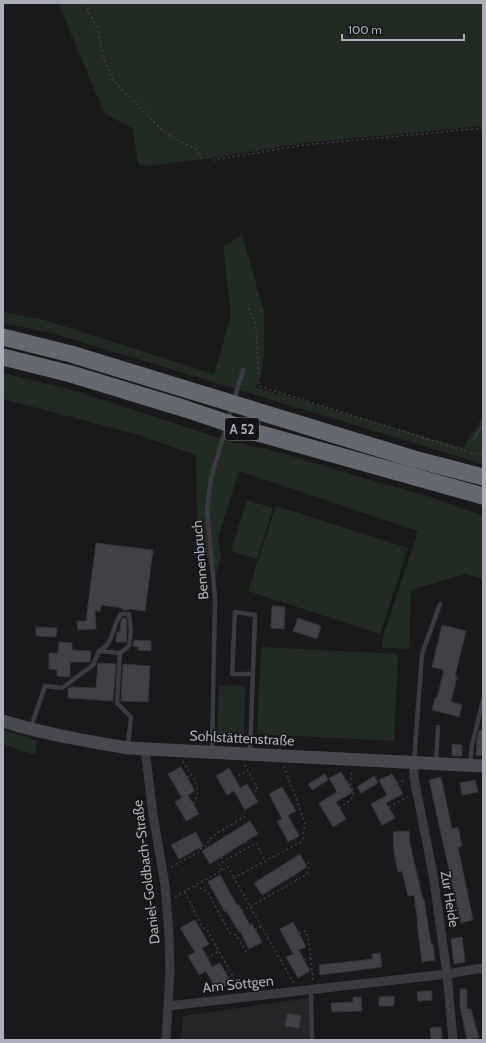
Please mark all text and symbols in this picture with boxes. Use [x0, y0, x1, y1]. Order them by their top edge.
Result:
scale bar [342, 16, 464, 42]
text: 100 m [348, 22, 382, 37]
road number: A 52 [225, 418, 259, 440]
street label: Bennenbruch [188, 520, 212, 600]
street label: Sohlstättenstraße [189, 726, 295, 750]
street label: Daniel-Goldbach-Straße [128, 799, 164, 945]
street label: Zur Heide [437, 869, 463, 929]
street label: Am Söttgen [202, 971, 275, 997]

